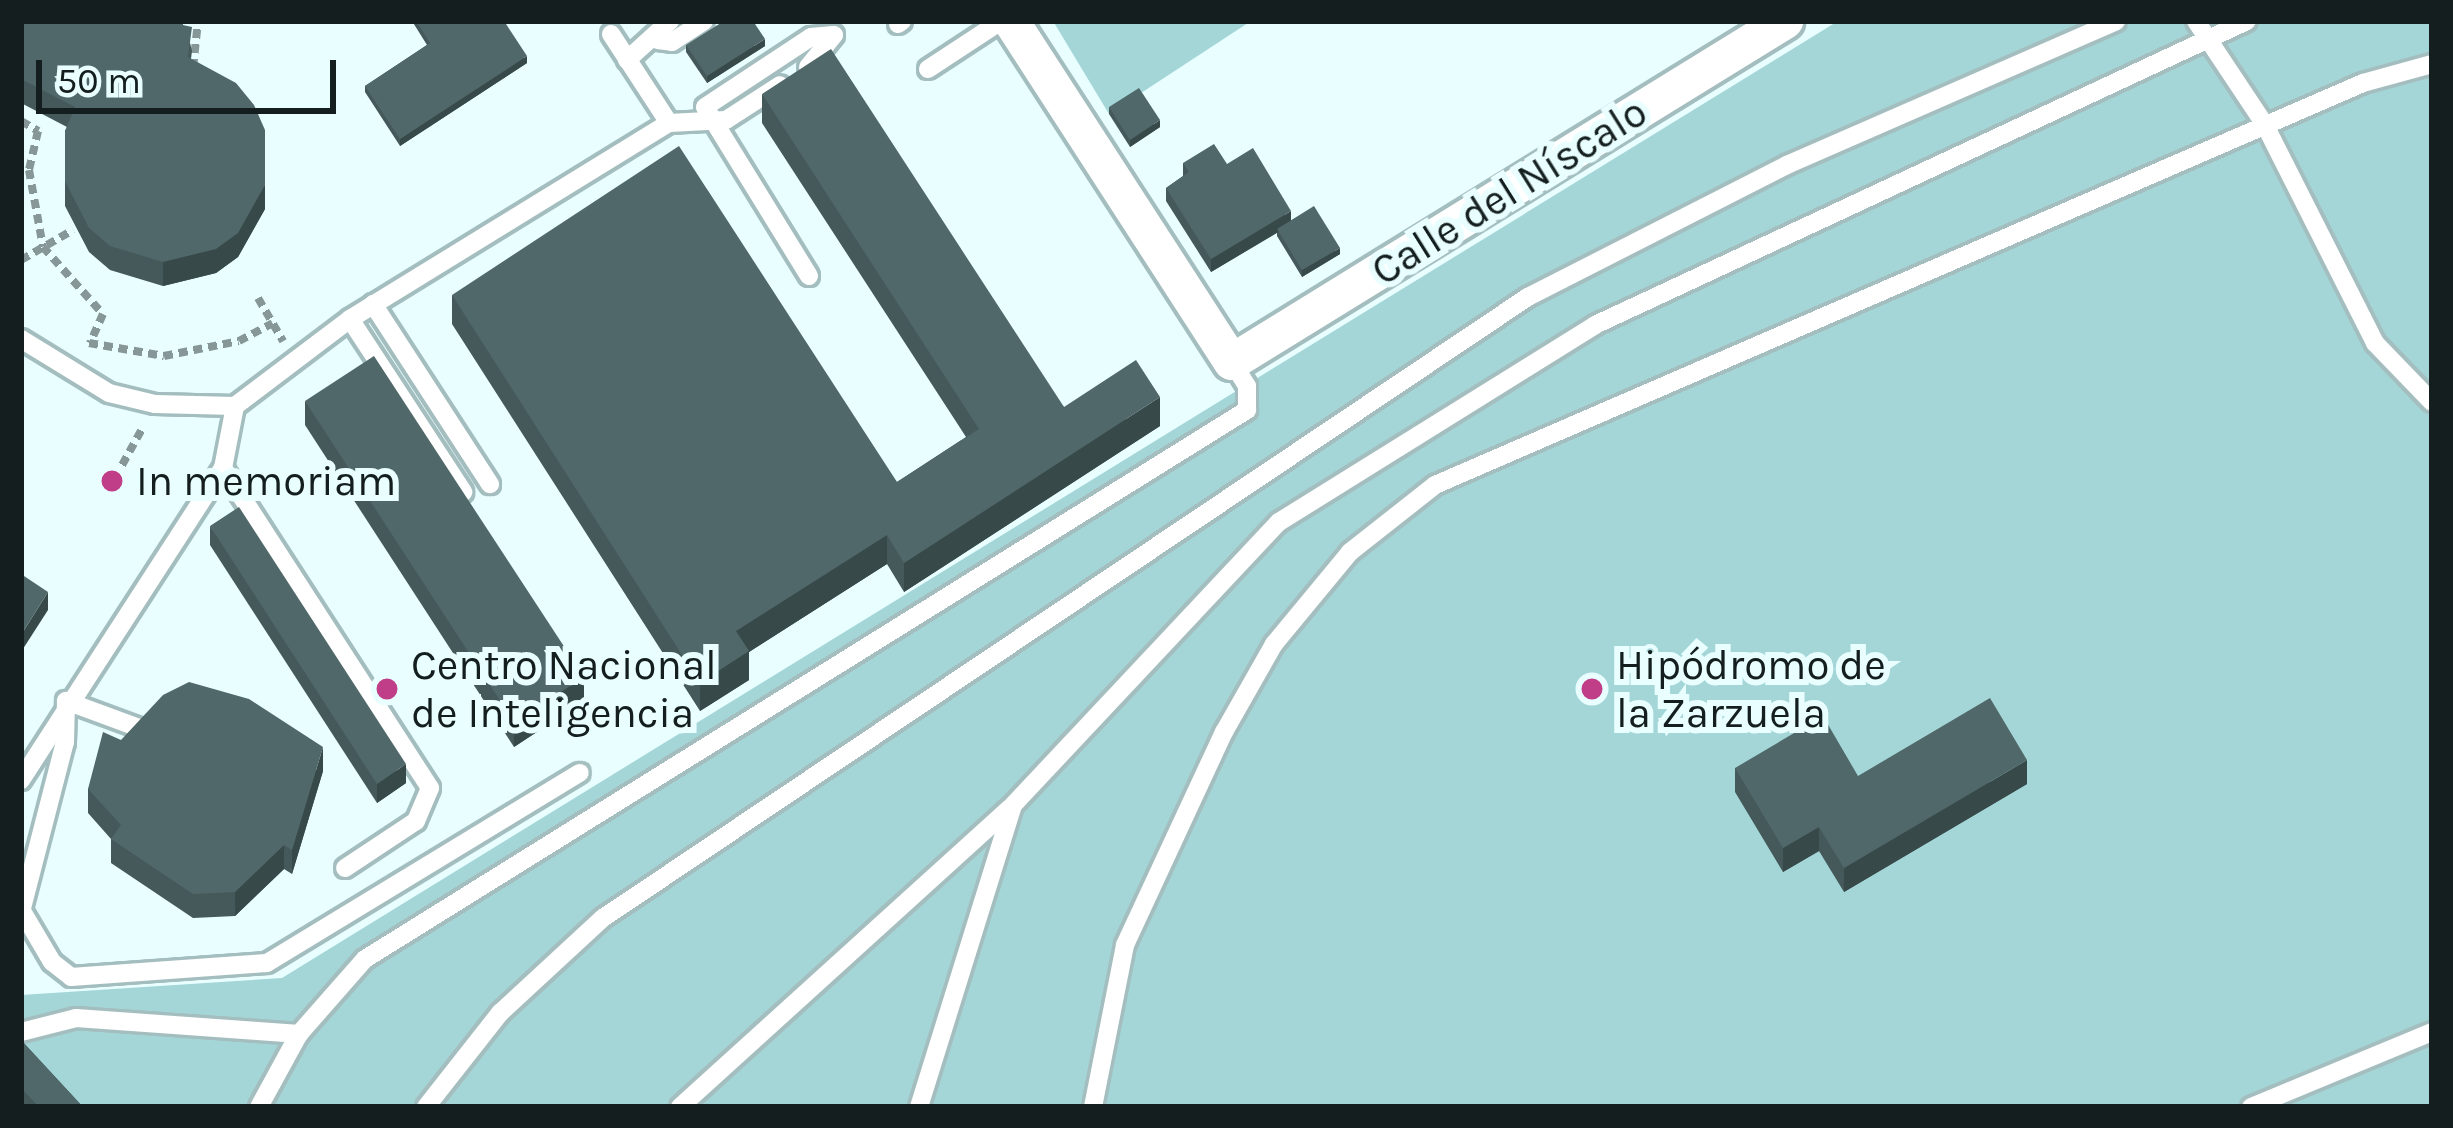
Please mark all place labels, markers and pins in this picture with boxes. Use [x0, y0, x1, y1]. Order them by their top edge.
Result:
place label: In memoriam [136, 456, 396, 506]
marker: In memoriam [99, 468, 125, 494]
place label: Centro Nacional de Inteligencia [411, 640, 717, 738]
place label: Hipódromo de la Zarzuela [1616, 640, 1886, 738]
marker: Centro Nacional de Inteligencia [374, 676, 400, 702]
marker: Hipódromo de la Zarzuela [1579, 676, 1605, 702]

